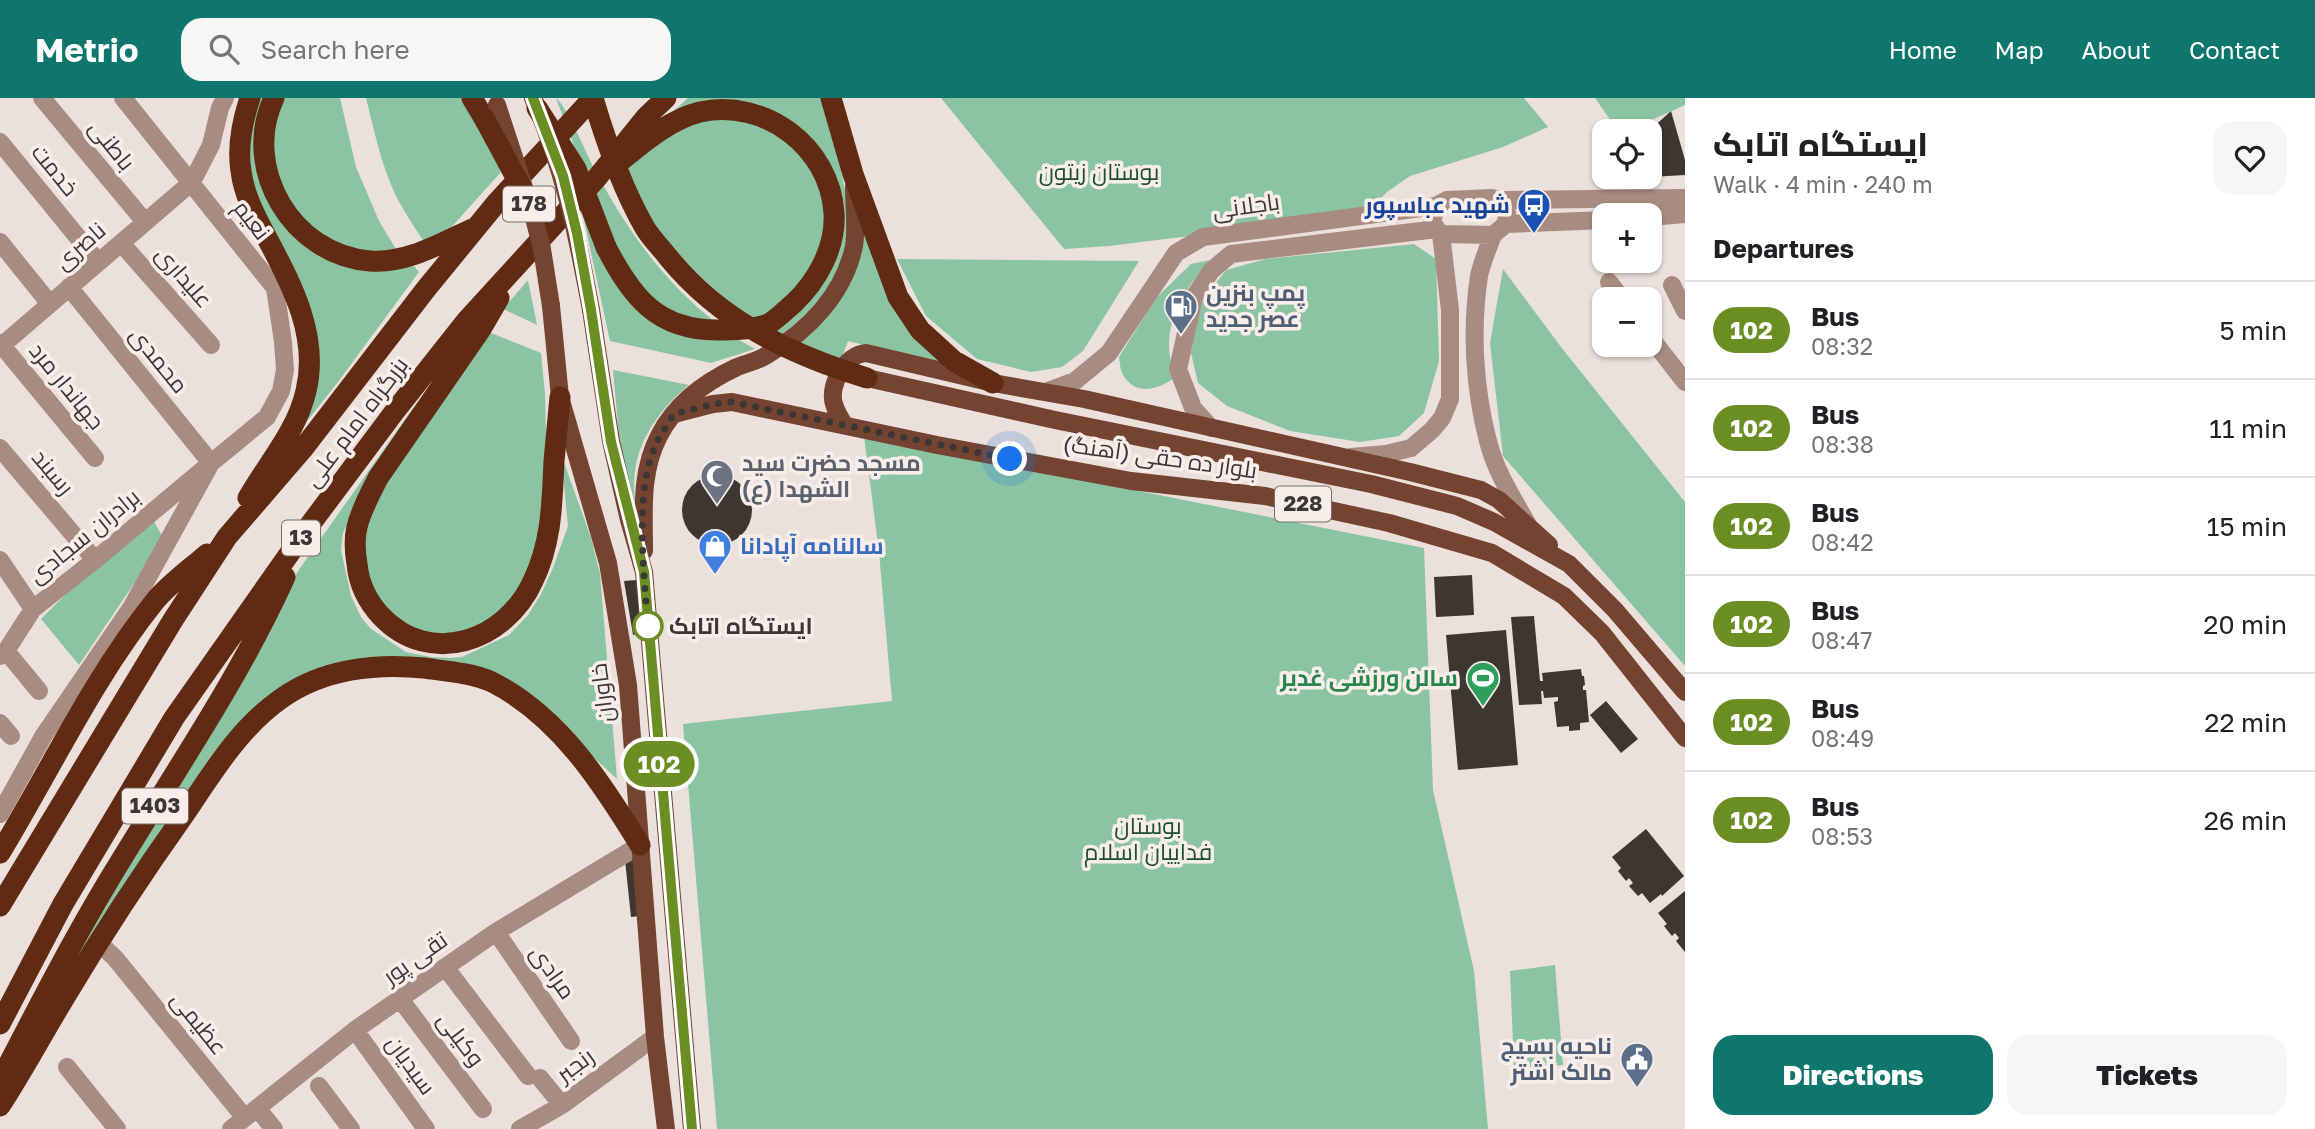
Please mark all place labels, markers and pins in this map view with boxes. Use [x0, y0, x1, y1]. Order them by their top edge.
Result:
bus stop icon: شهید عباسپور [1515, 186, 1553, 235]
place label: شهید عباسپور [1364, 190, 1510, 221]
place label: پمپ بنزین عصر جدید [1206, 278, 1305, 333]
fuel station icon: پمپ بنزین عصر جدید [1162, 287, 1200, 336]
place label: مسجد حضرت سید الشهدا (ع) [742, 448, 921, 505]
mosque icon: مسجد حضرت سید الشهدا (ع) [698, 457, 736, 506]
shop icon: سالنامه آپادانا [696, 527, 734, 576]
place label: سالنامه آپادانا [740, 531, 884, 562]
marker: ایستگاه اتابک [633, 611, 663, 641]
place label: ایستگاه اتابک [669, 611, 813, 639]
sports icon: سالن ورزشی غدیر [1464, 659, 1502, 708]
place label: سالن ورزشی غدیر [1279, 663, 1458, 692]
place label: ناحیه بسیج مالک اشتر [1501, 1031, 1612, 1086]
public building icon: ناحیه بسیج مالک اشتر [1618, 1040, 1656, 1089]

